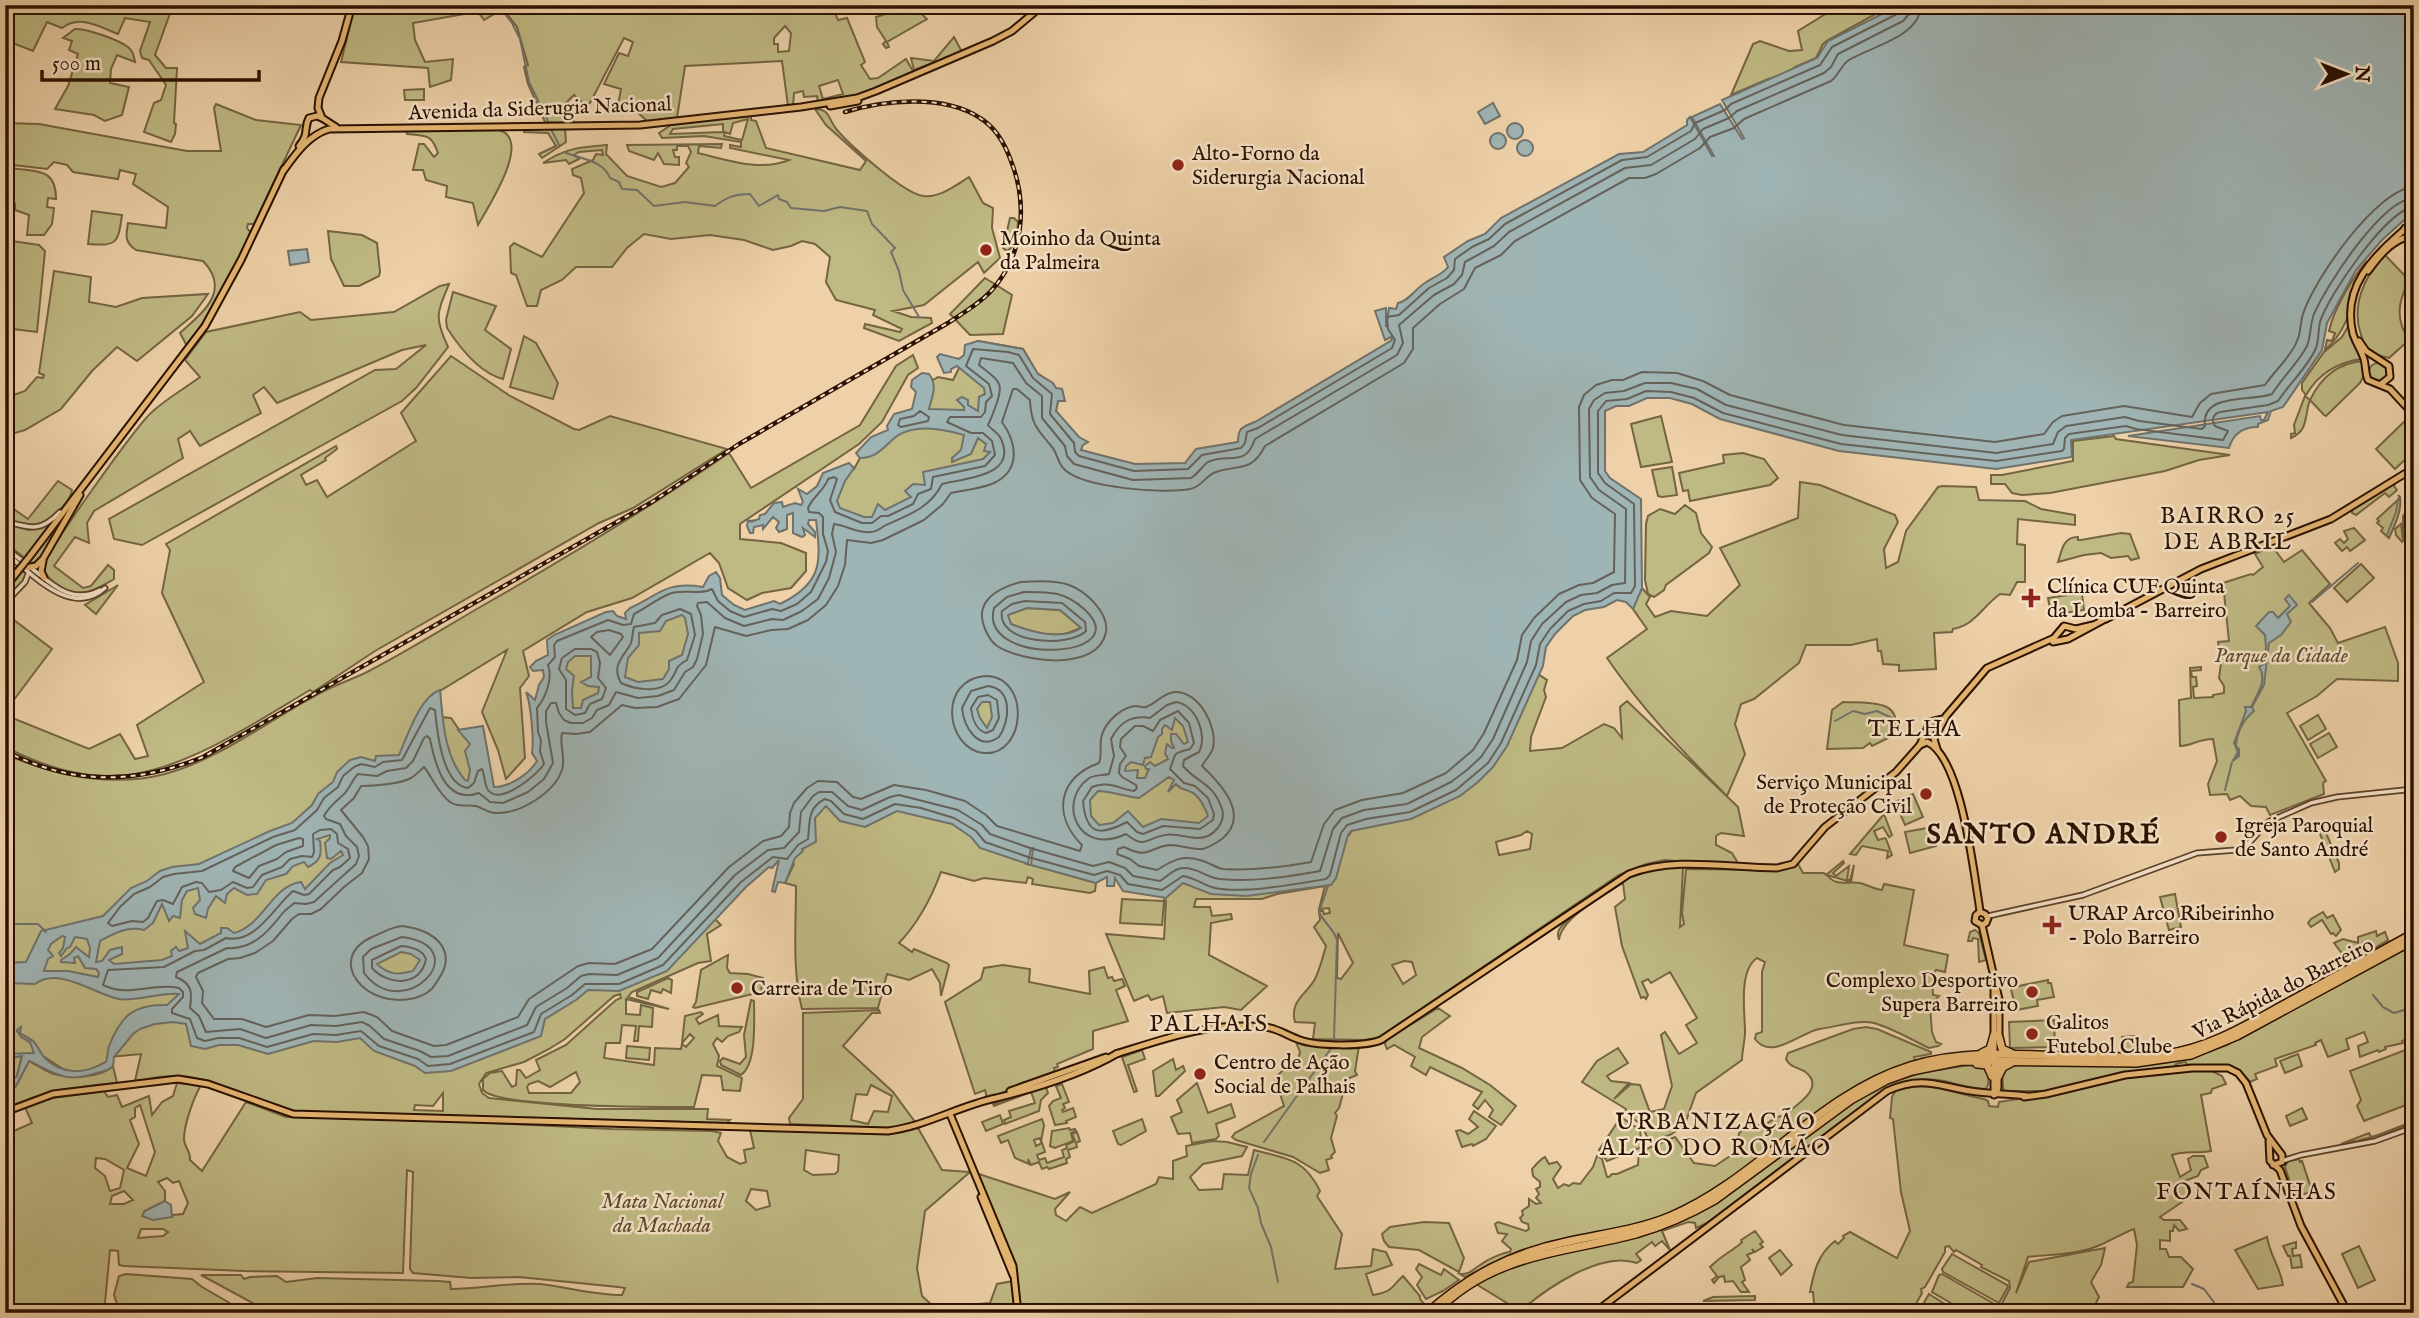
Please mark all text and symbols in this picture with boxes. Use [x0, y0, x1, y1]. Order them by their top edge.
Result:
scale bar [42, 38, 259, 82]
north arrow [2310, 38, 2380, 108]
text: 500 m [52, 51, 101, 78]
text: N [2349, 65, 2373, 83]
street label: Avenida da Siderugia Nacional [407, 91, 673, 128]
place label: Alto-Forno da Siderurgia Nacional [1191, 141, 1365, 192]
marker: Alto-Forno da Siderurgia Nacional [1170, 157, 1186, 173]
place label: Moinho da Quinta da Palmeira [1000, 226, 1161, 277]
marker: Moinho da Quinta da Palmeira [978, 242, 994, 258]
district label: BAIRRO 25 DE ABRIL [2160, 502, 2296, 557]
place label: Clínica CUF Quinta da Lomba - Barreiro [2047, 574, 2226, 625]
marker: Clínica CUF Quinta da Lomba - Barreiro [2021, 588, 2041, 608]
park label: Parque da Cidade [2214, 643, 2348, 670]
district label: TELHA [1868, 715, 1962, 744]
place label: Serviço Municipal de Proteção Civil [1756, 770, 1912, 821]
marker: Serviço Municipal de Proteção Civil [1918, 786, 1934, 802]
place label: Igreja Paroquial de Santo André [2235, 813, 2374, 864]
district label: SANTO ANDRÉ [1926, 817, 2162, 853]
marker: Igreja Paroquial de Santo André [2213, 829, 2229, 845]
place label: URAP Arco Ribeirinho - Polo Barreiro [2068, 901, 2274, 952]
marker: URAP Arco Ribeirinho - Polo Barreiro [2042, 915, 2062, 935]
street label: Via Rápida do Barreiro [2188, 932, 2379, 1047]
place label: Complexo Desportivo Supera Barreiro [1826, 968, 2018, 1019]
place label: Carreira de Tiro [751, 976, 893, 1003]
marker: Carreira de Tiro [729, 980, 745, 996]
marker: Complexo Desportivo Supera Barreiro [2024, 984, 2040, 1000]
district label: PALHAIS [1149, 1009, 1269, 1040]
place label: Galitos Futebol Clube [2046, 1010, 2173, 1061]
marker: Galitos Futebol Clube [2024, 1026, 2040, 1042]
place label: Centro de Ação Social de Palhais [1214, 1050, 1356, 1101]
marker: Centro de Ação Social de Palhais [1192, 1066, 1208, 1082]
district label: URBANIZAÇÃO ALTO DO ROMÃO [1599, 1107, 1832, 1163]
district label: FONTAÍNHAS [2156, 1178, 2338, 1207]
park label: Mata Nacional da Machada [601, 1189, 725, 1240]

